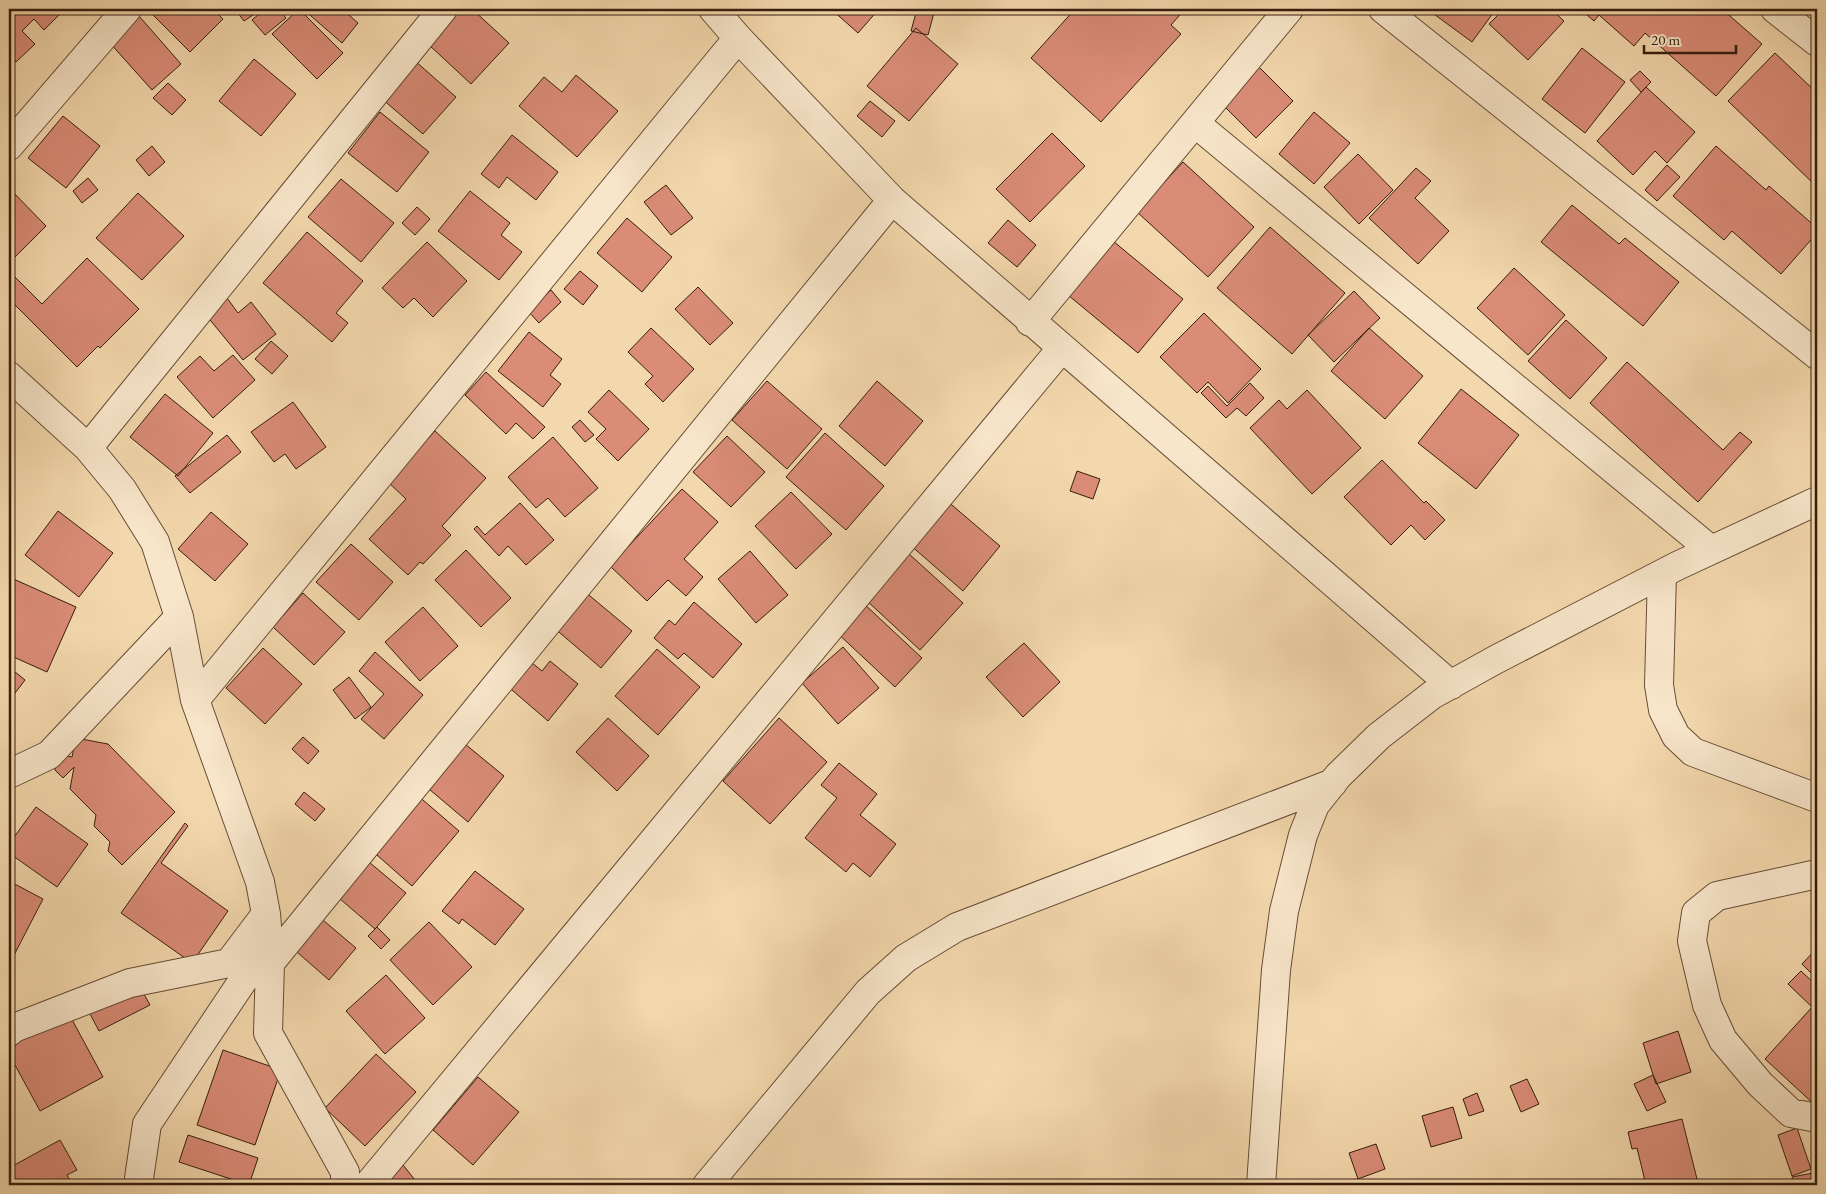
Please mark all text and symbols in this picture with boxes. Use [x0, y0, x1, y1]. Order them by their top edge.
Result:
scale bar [1644, 22, 1736, 54]
text: 20 m [1651, 30, 1680, 49]

